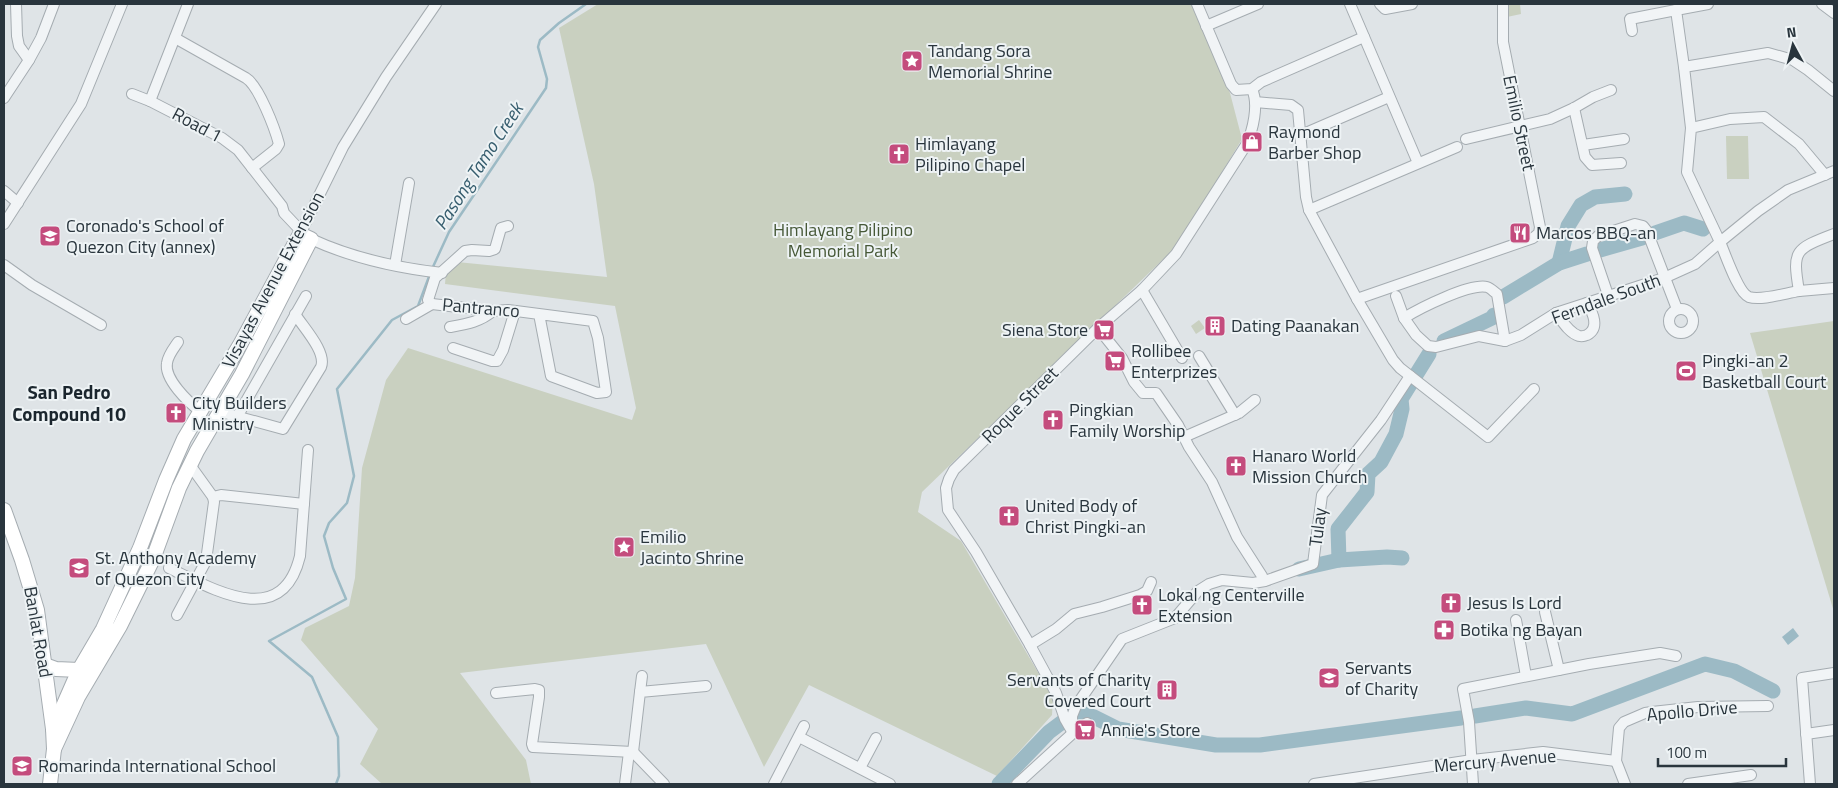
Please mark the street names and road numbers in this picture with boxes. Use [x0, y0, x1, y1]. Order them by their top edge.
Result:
street label: Emilio Street [1496, 73, 1543, 174]
street label: Road 1 [167, 100, 227, 149]
street label: Visayas Avenue Extension [215, 187, 331, 373]
street label: Ferndale South [1547, 266, 1664, 331]
street label: Pantranco [441, 291, 521, 324]
street label: Roque Street [975, 360, 1065, 449]
street label: Tulay [1302, 506, 1333, 548]
street label: Banlat Road [17, 584, 60, 680]
street label: Apollo Drive [1646, 693, 1738, 728]
street label: Mercury Avenue [1433, 742, 1557, 779]

